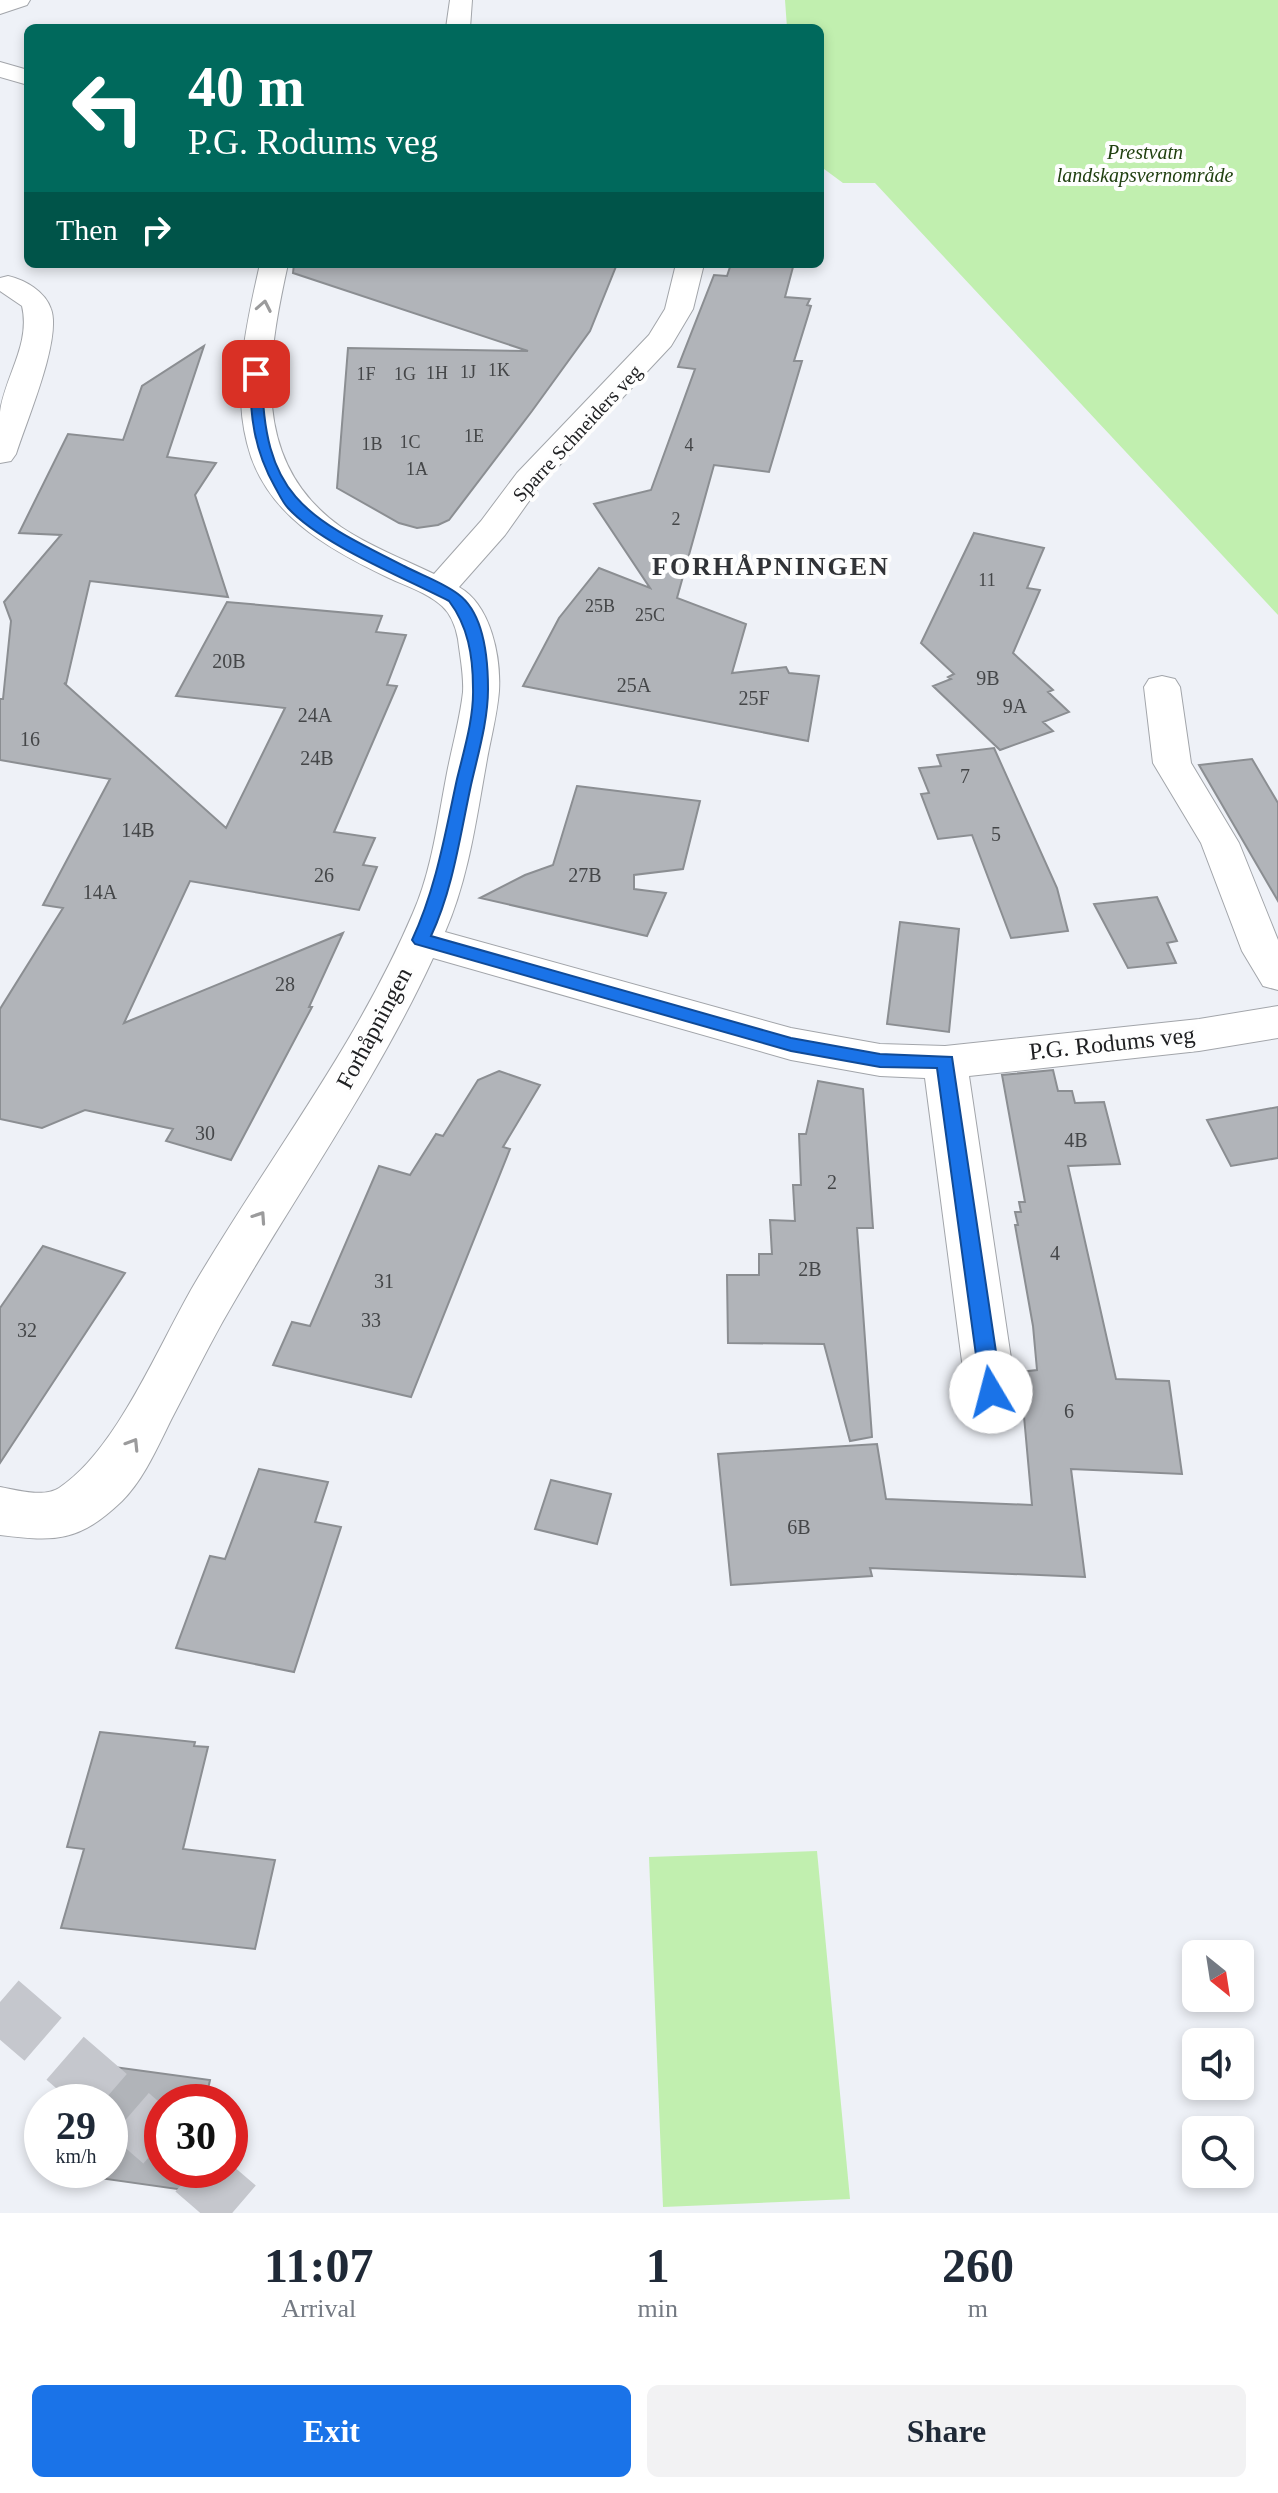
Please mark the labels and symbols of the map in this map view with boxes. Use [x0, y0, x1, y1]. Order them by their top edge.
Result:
park label: Prestvatn landskapsvernområde [1057, 141, 1233, 187]
one-way arrow [255, 300, 272, 313]
pin [222, 340, 290, 408]
house number: 1K [488, 360, 510, 380]
street label: Sparre Schneiders veg [508, 360, 647, 507]
house number: 1J [460, 362, 476, 382]
house number: 1H [426, 363, 448, 383]
house number: 1F [356, 364, 376, 384]
house number: 1G [394, 364, 416, 384]
house number: 1E [464, 426, 484, 446]
house number: 1C [399, 432, 421, 452]
house number: 1B [361, 434, 383, 454]
house number: 4 [685, 435, 694, 455]
house number: 1A [406, 459, 428, 479]
house number: 2 [672, 509, 681, 529]
district label: FORHÅPNINGEN [652, 552, 890, 581]
house number: 11 [978, 570, 996, 590]
house number: 25B [585, 596, 615, 616]
house number: 25C [635, 605, 665, 625]
house number: 20B [212, 650, 246, 672]
house number: 9B [976, 667, 1000, 689]
house number: 25A [617, 674, 652, 696]
house number: 25F [738, 687, 770, 709]
house number: 9A [1003, 695, 1028, 717]
house number: 24A [298, 704, 333, 726]
house number: 16 [20, 728, 40, 750]
house number: 24B [300, 747, 334, 769]
house number: 7 [960, 765, 970, 787]
house number: 14B [121, 819, 155, 841]
house number: 5 [991, 823, 1001, 845]
house number: 26 [314, 864, 334, 886]
house number: 27B [568, 864, 602, 886]
house number: 14A [83, 881, 118, 903]
street label: Forhåpningen [331, 963, 417, 1093]
house number: 28 [275, 973, 295, 995]
street label: P.G. Rodums veg [1028, 1021, 1196, 1065]
house number: 30 [195, 1122, 215, 1144]
house number: 4B [1064, 1129, 1088, 1151]
house number: 2 [827, 1171, 837, 1193]
one-way arrow [250, 1211, 265, 1225]
house number: 4 [1050, 1242, 1060, 1264]
house number: 2B [798, 1258, 822, 1280]
house number: 31 [374, 1270, 394, 1292]
house number: 33 [361, 1309, 381, 1331]
house number: 32 [17, 1319, 37, 1341]
position arrow [949, 1350, 1033, 1434]
house number: 6 [1064, 1400, 1074, 1422]
one-way arrow [123, 1438, 138, 1452]
house number: 6B [787, 1516, 811, 1538]
north arrow [1182, 1940, 1254, 2012]
speed limit sign: 30 [144, 2084, 248, 2188]

